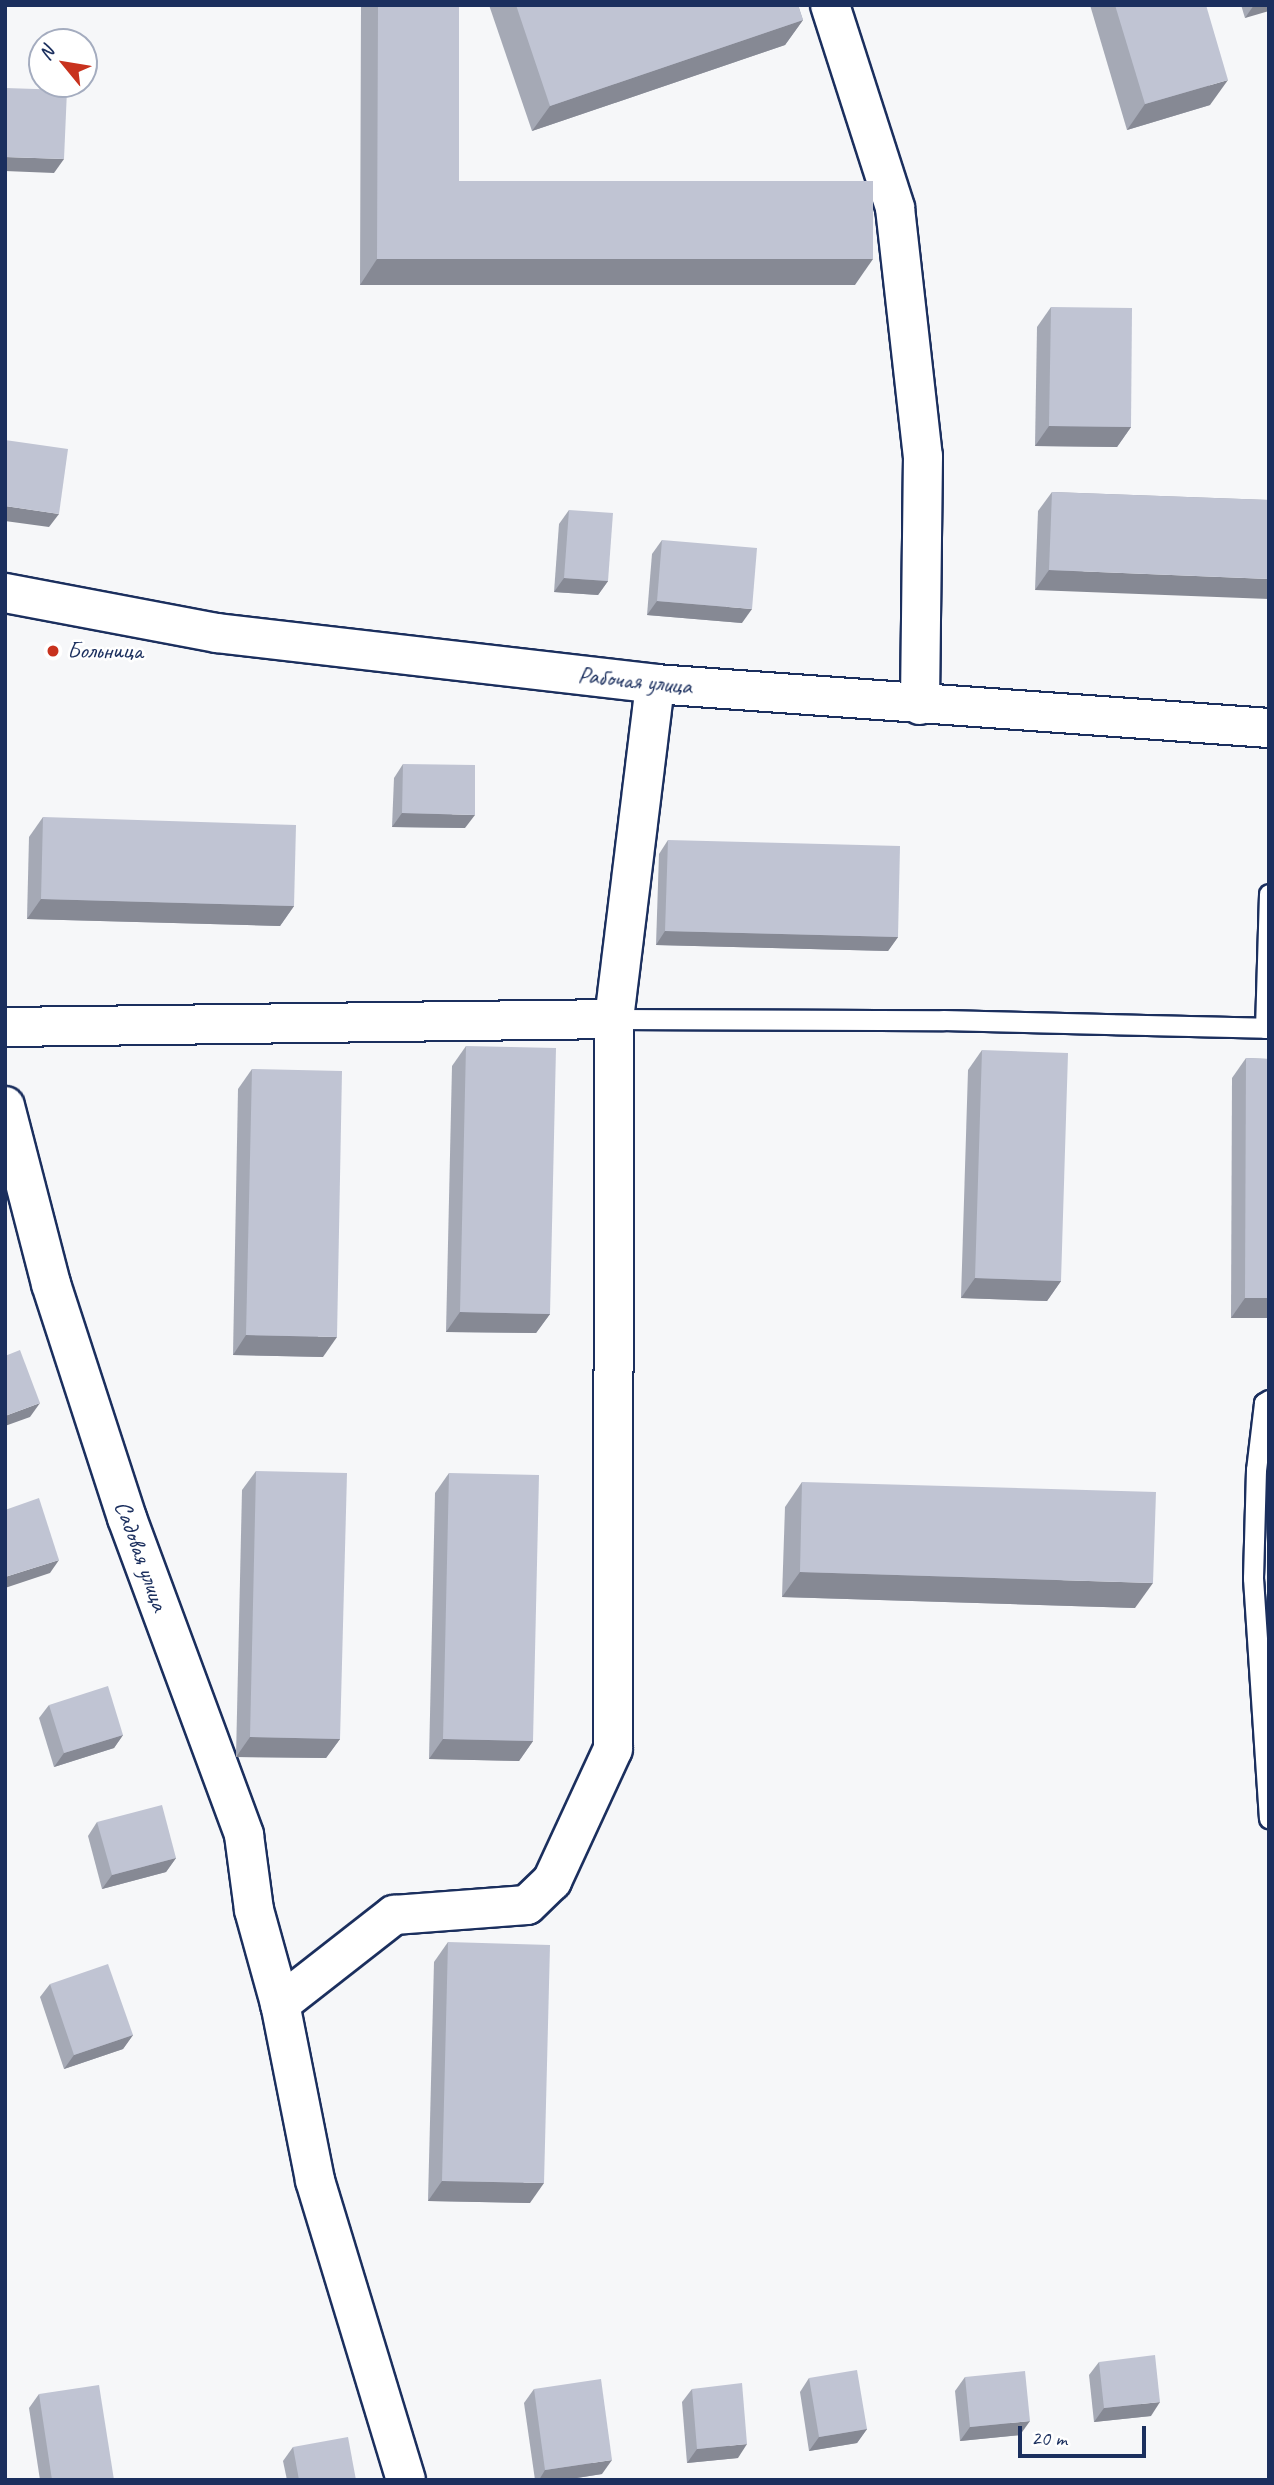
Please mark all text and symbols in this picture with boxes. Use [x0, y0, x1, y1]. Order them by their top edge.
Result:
north arrow [28, 28, 98, 98]
text: N [33, 42, 60, 65]
place label: Больница [67, 637, 143, 665]
marker: Больница [45, 643, 61, 659]
street label: Рабочая улица [576, 661, 694, 701]
street label: Садовая улица [108, 1496, 174, 1616]
scale bar [1022, 2412, 1150, 2456]
text: 20 m [1031, 2425, 1067, 2451]

